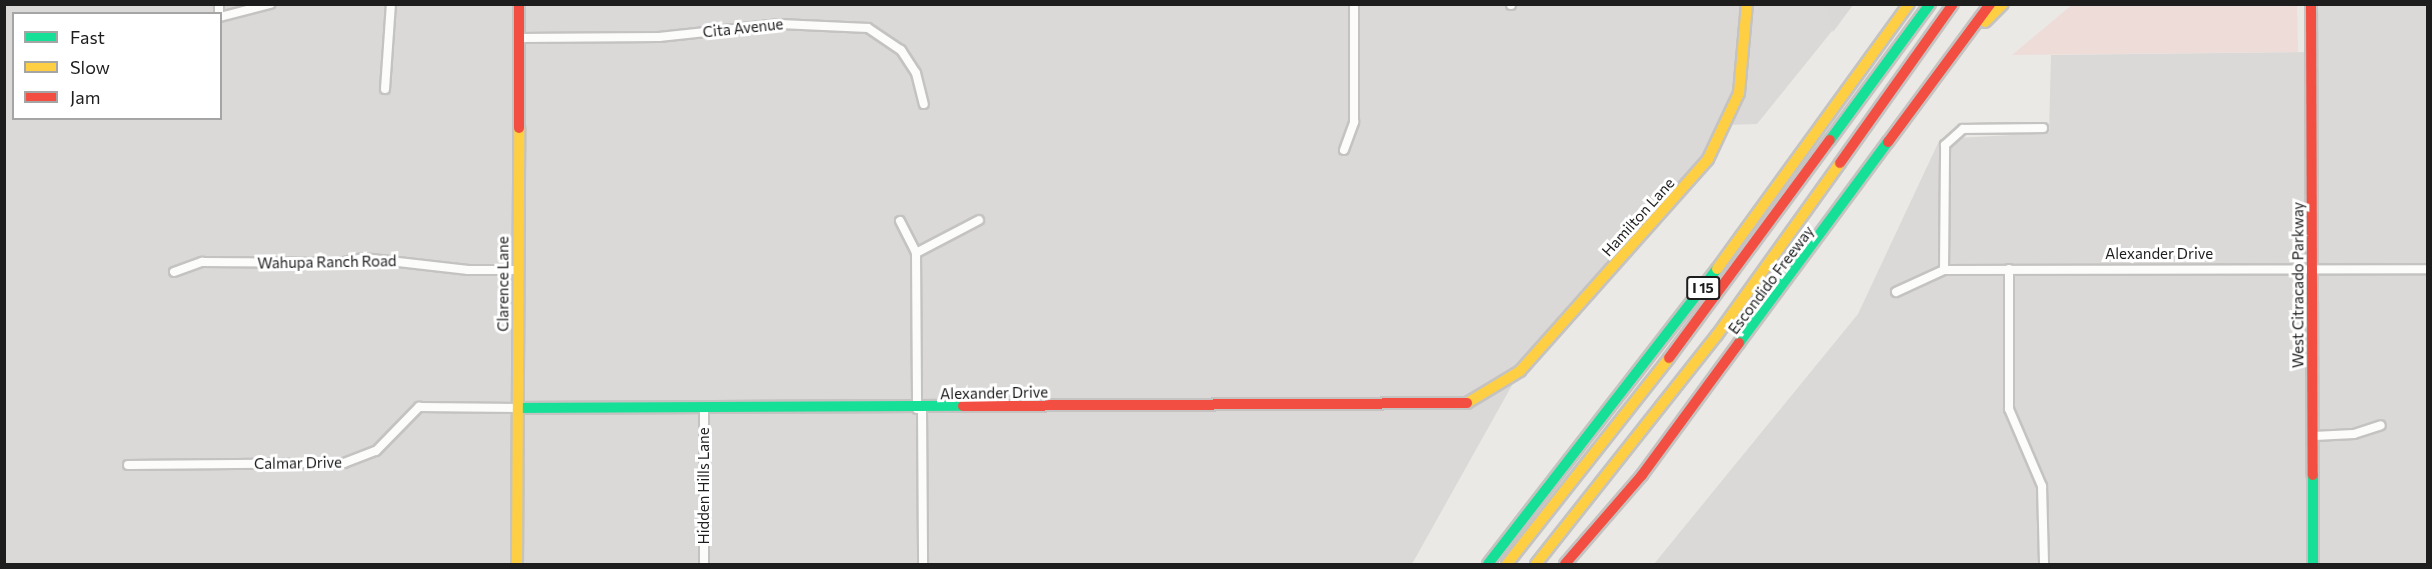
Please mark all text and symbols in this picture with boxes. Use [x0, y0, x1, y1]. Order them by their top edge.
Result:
legend [12, 12, 222, 120]
street label: Cita Avenue [702, 15, 784, 41]
text: Fast [70, 26, 105, 48]
text: Slow [70, 56, 110, 78]
text: Jam [70, 86, 100, 108]
street label: Hamilton Lane [1598, 174, 1678, 260]
street label: West Citracado Parkway [2289, 202, 2307, 368]
street label: Escondido Freeway [1724, 222, 1818, 338]
street label: Clarence Lane [494, 236, 512, 332]
street label: Alexander Drive [2105, 245, 2213, 263]
street label: Wahupa Ranch Road [257, 252, 397, 272]
road number: I 15 [1685, 277, 1721, 299]
street label: Alexander Drive [940, 383, 1048, 403]
street label: Hidden Hills Lane [695, 427, 713, 545]
street label: Calmar Drive [254, 453, 342, 473]

